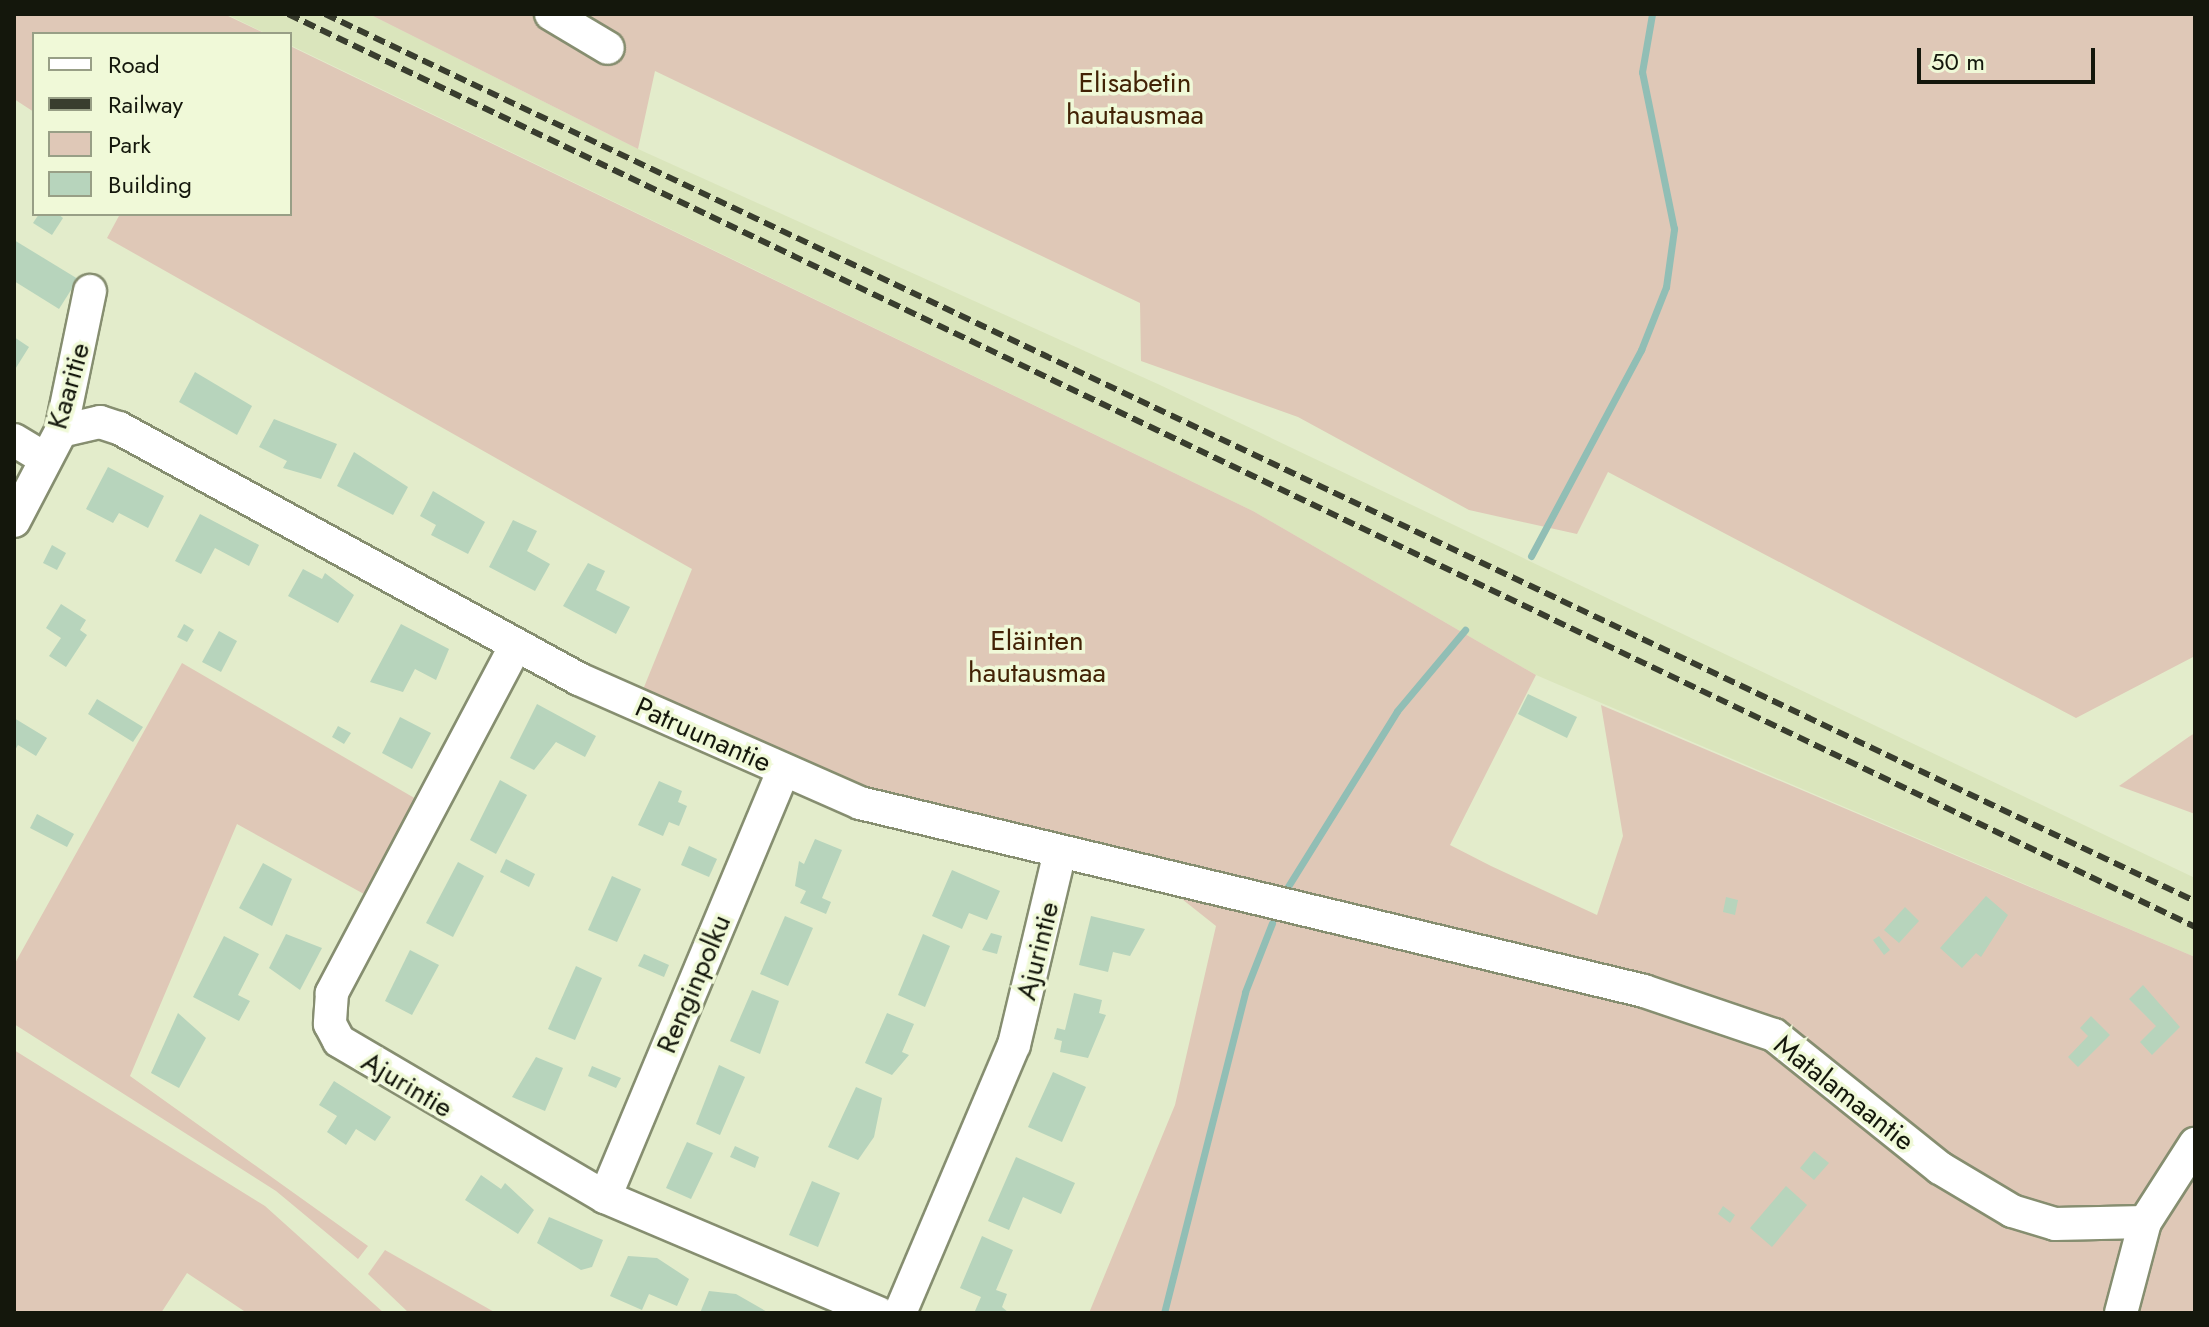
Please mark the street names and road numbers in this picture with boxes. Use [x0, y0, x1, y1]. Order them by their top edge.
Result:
street label: Kaaritie [41, 339, 97, 433]
street label: Patruunantie [630, 690, 776, 780]
street label: Ajurintie [1010, 898, 1066, 1004]
street label: Renginpolku [650, 910, 738, 1058]
street label: Matalamaantie [1767, 1028, 1921, 1158]
street label: Ajurintie [355, 1045, 459, 1125]

